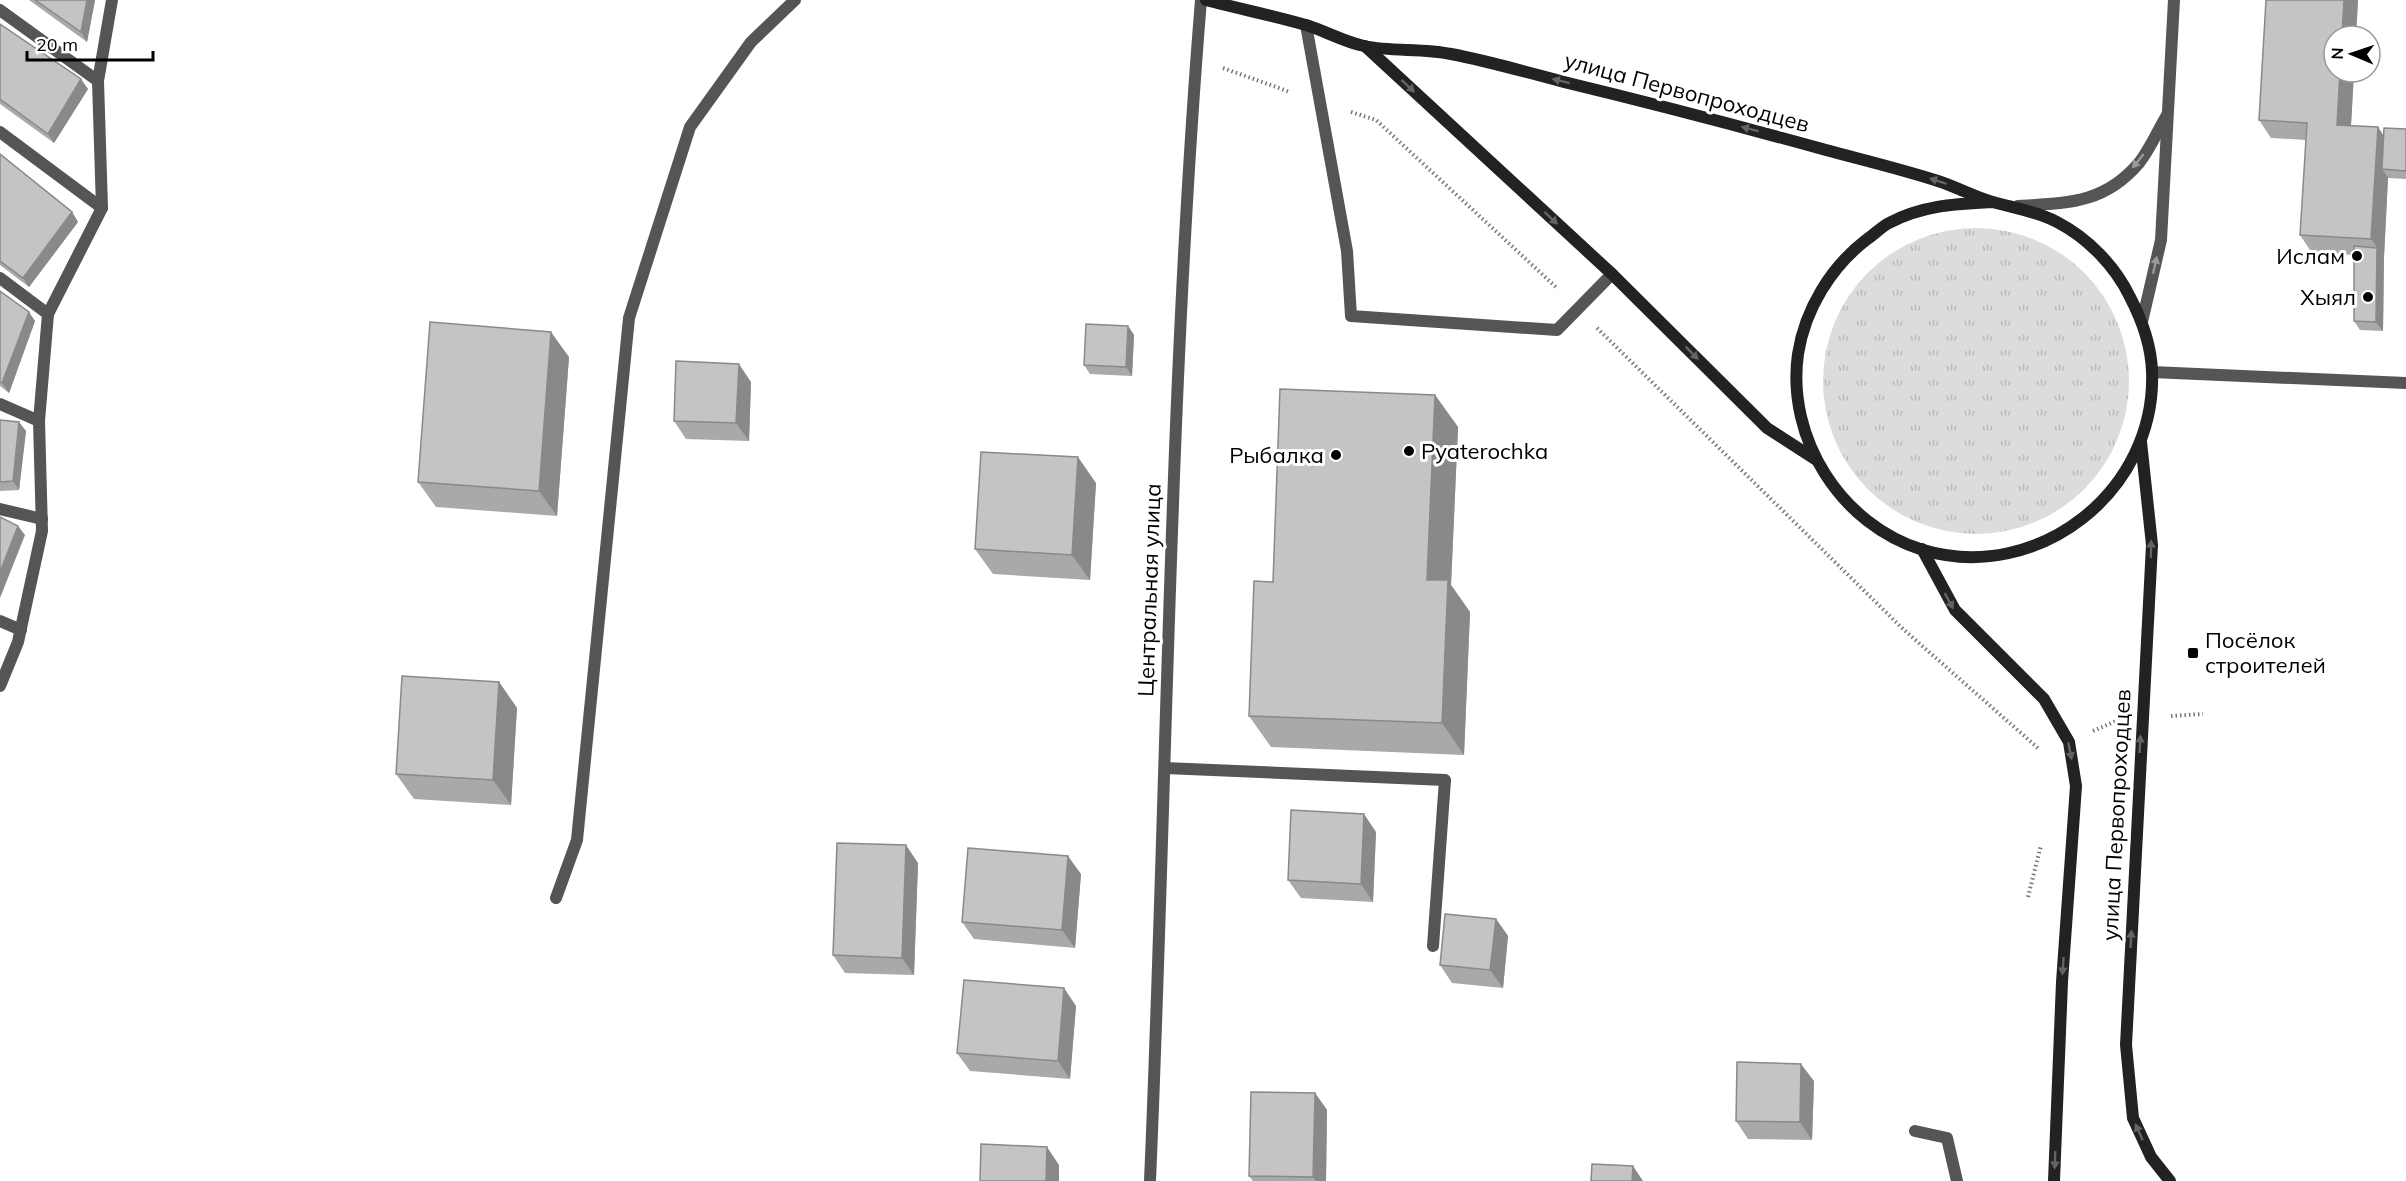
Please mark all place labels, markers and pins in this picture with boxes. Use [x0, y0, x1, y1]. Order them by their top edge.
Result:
place label: Ислам [2276, 242, 2345, 270]
marker: Ислам [2350, 249, 2364, 263]
place label: Хыял [2300, 283, 2356, 311]
marker: Хыял [2361, 290, 2375, 304]
place label: Pyaterochka [1421, 437, 1548, 465]
place label: Рыбалка [1229, 441, 1324, 469]
marker: Pyaterochka [1402, 444, 1416, 458]
marker: Рыбалка [1329, 448, 1343, 462]
place label: Посёлок строителей [2205, 626, 2326, 679]
marker: Посёлок строителей [2186, 646, 2200, 660]

